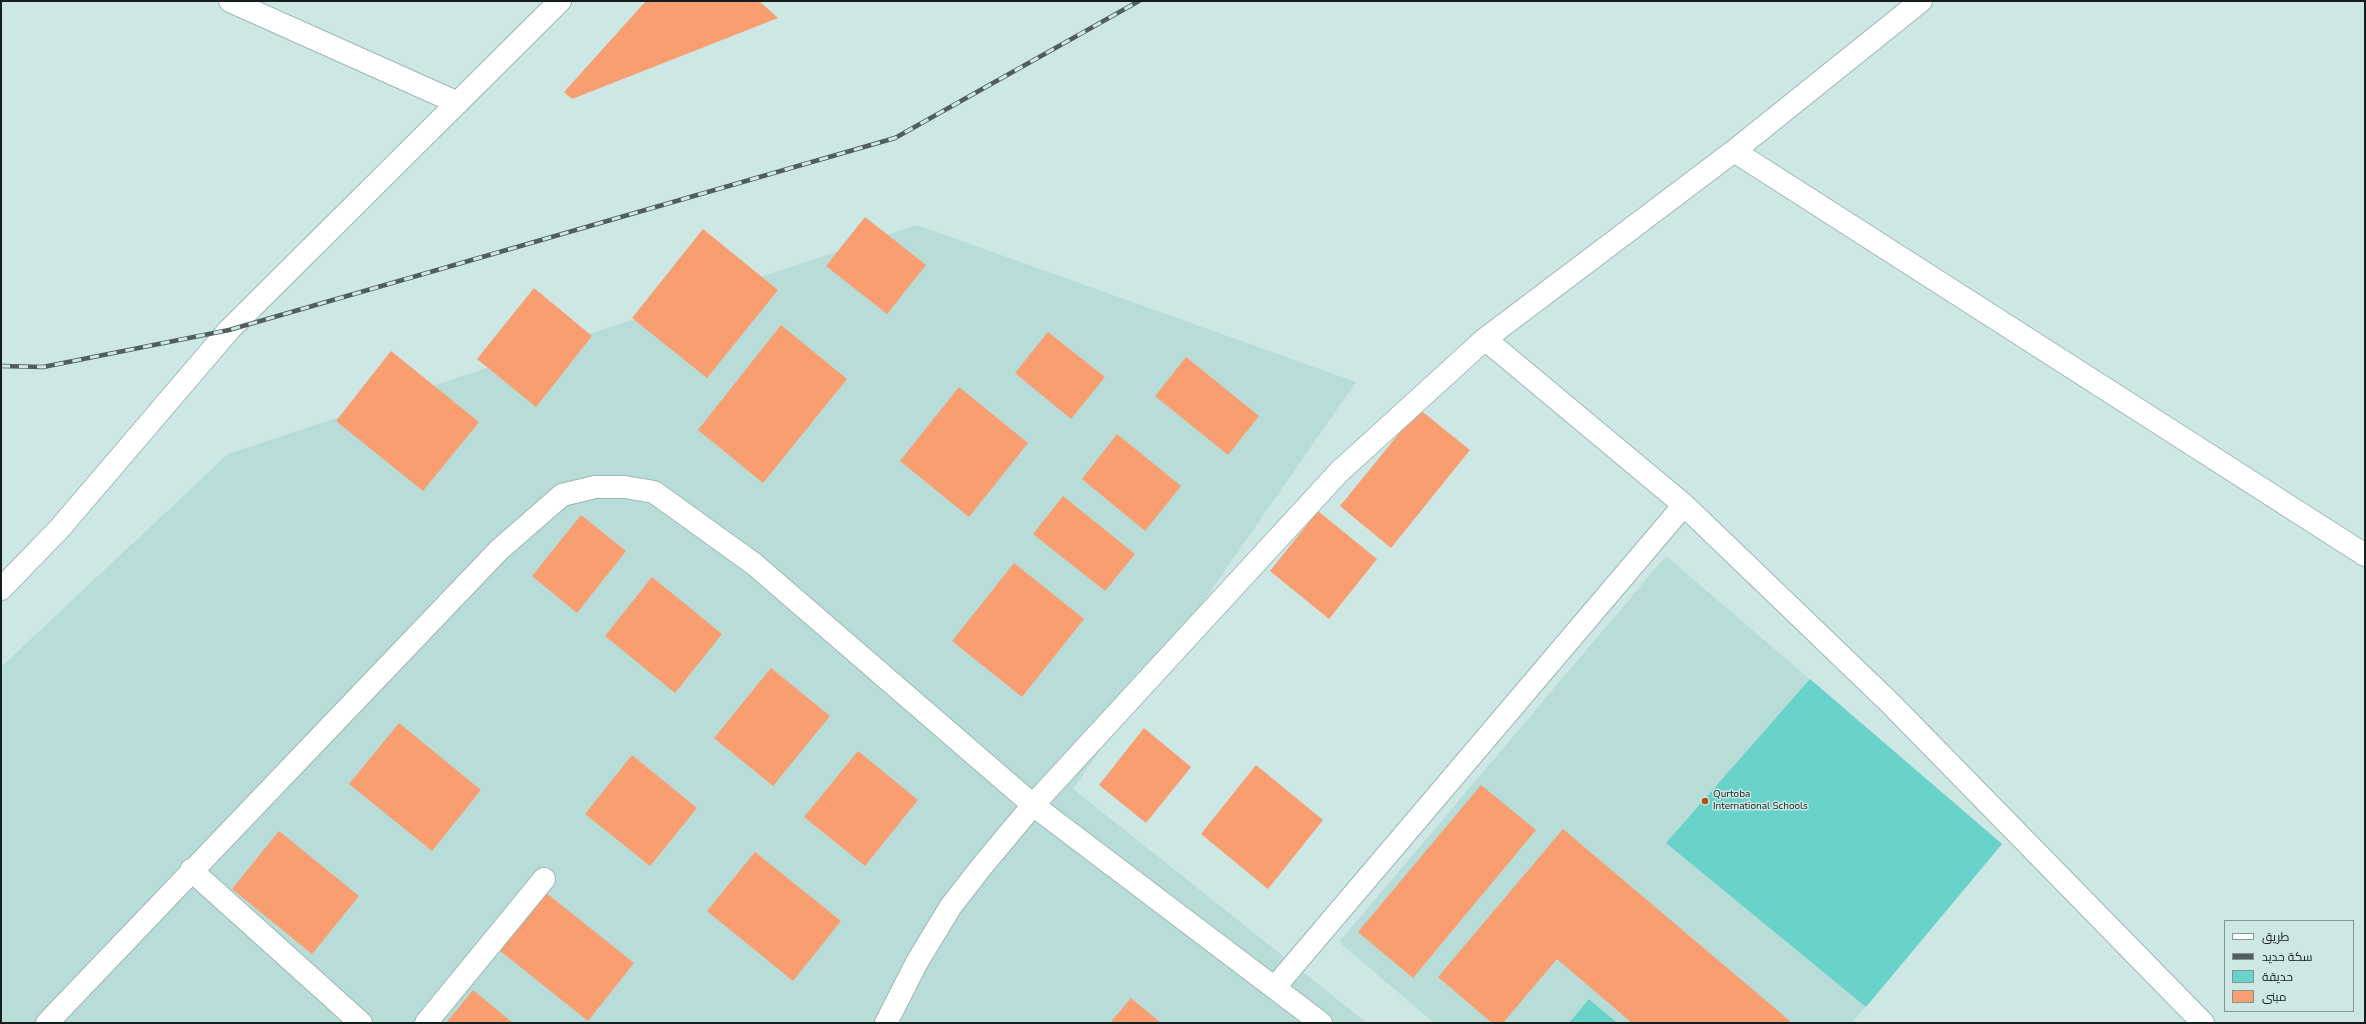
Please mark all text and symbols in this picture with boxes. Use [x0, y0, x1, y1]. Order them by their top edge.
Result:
place label: Qurtoba International Schools [1713, 789, 1808, 812]
marker: Qurtoba International Schools [1700, 796, 1710, 806]
legend [2224, 920, 2354, 1012]
text: طريق [2262, 929, 2289, 945]
text: سكة حديد [2262, 949, 2313, 965]
text: حديقة [2262, 969, 2293, 985]
text: مبنى [2262, 989, 2287, 1005]

